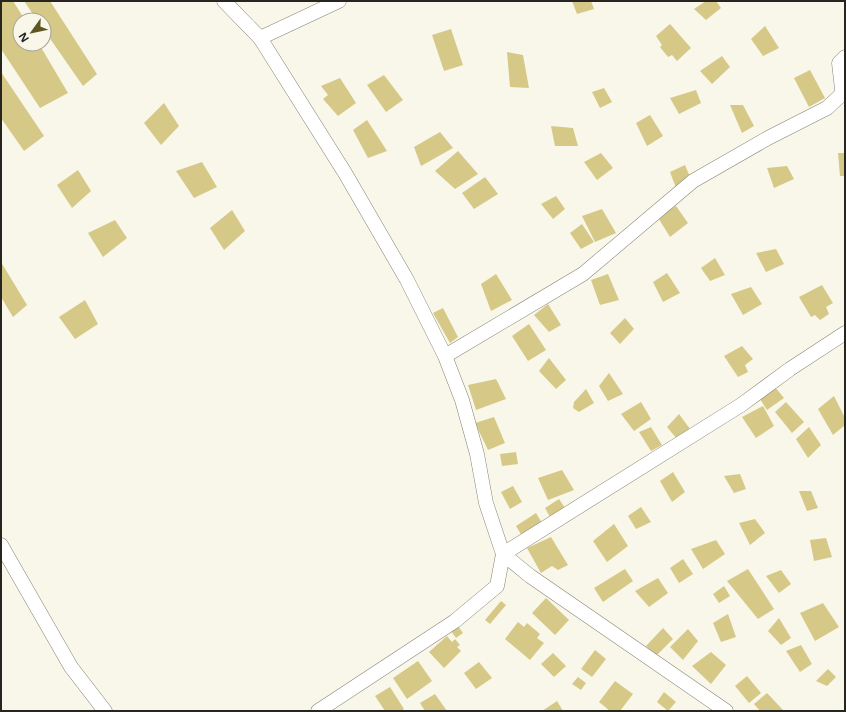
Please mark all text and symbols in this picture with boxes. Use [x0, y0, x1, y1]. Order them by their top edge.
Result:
north arrow [12, 12, 52, 52]
text: N [14, 30, 32, 46]

